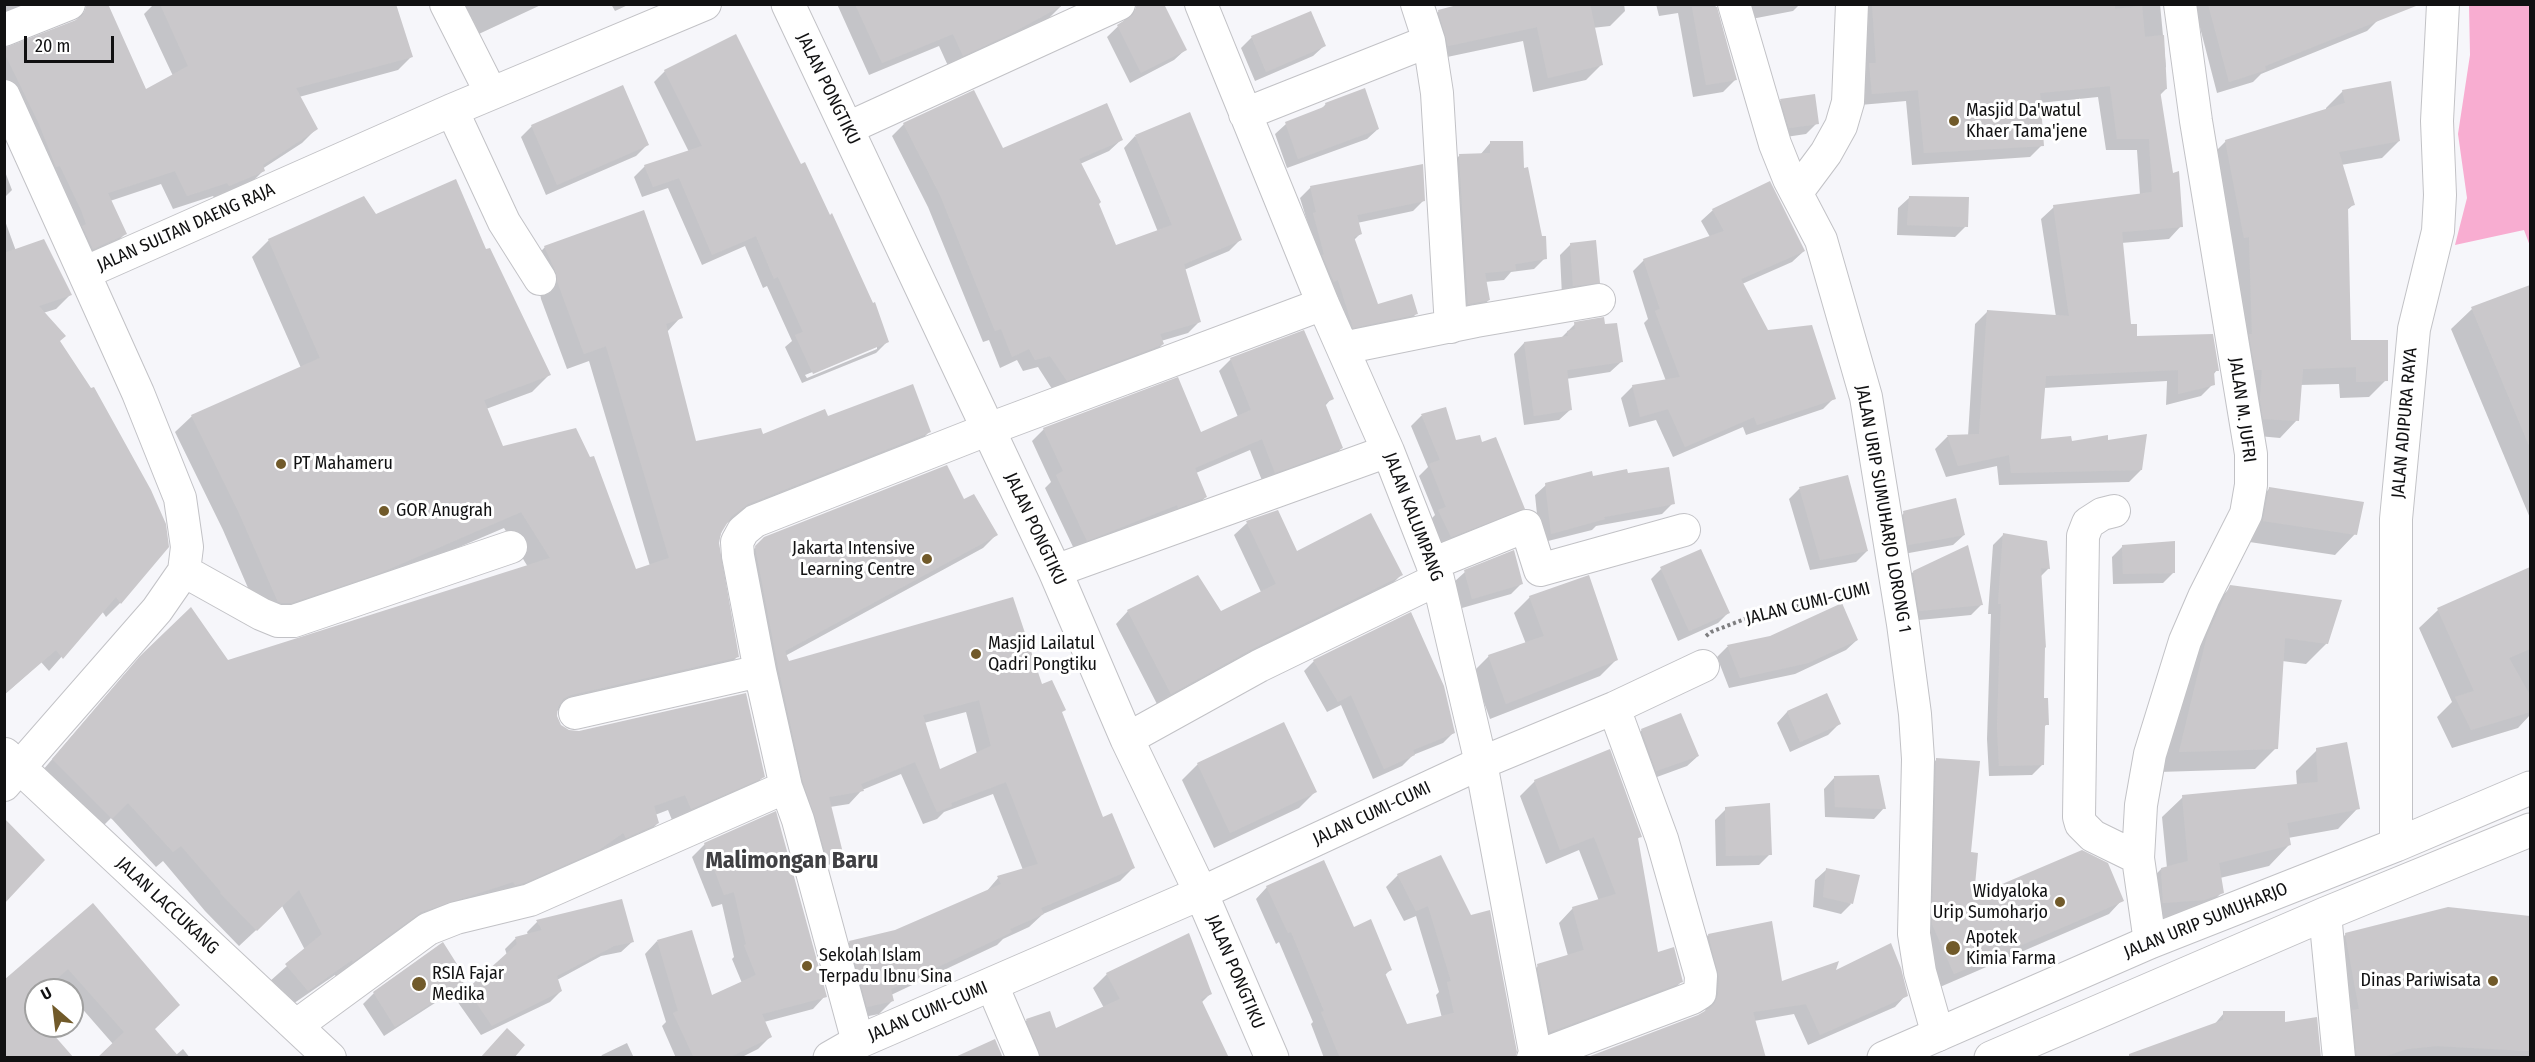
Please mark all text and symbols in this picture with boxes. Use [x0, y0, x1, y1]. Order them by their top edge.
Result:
scale bar [27, 24, 117, 62]
street label: JALAN PONGTIKU [792, 30, 864, 148]
text: 20 m [35, 35, 70, 57]
place label: Masjid Da'watul Khaer Tama'jene [1966, 100, 2087, 142]
marker: Masjid Da'watul Khaer Tama'jene [1947, 114, 1961, 128]
street label: JALAN SULTAN DAENG RAJA [94, 179, 278, 277]
street label: JALAN ADIPURA RAYA [2388, 347, 2422, 499]
street label: JALAN M. JUFRI [2224, 356, 2260, 464]
street label: JALAN URIP SUMUHARJO LORONG 1 [1851, 384, 1915, 634]
street label: JALAN KALUMPANG [1379, 450, 1447, 584]
place label: PT Mahameru [293, 453, 393, 475]
marker: PT Mahameru [274, 457, 288, 471]
street label: JALAN PONGTIKU [1000, 469, 1070, 589]
place label: GOR Anugrah [396, 500, 493, 522]
marker: GOR Anugrah [377, 504, 391, 518]
place label: Jakarta Intensive Learning Centre [792, 538, 915, 580]
marker: Jakarta Intensive Learning Centre [920, 552, 934, 566]
street label: JALAN CUMI-CUMI [1743, 578, 1873, 630]
place label: Masjid Lailatul Qadri Pongtiku [988, 633, 1097, 676]
marker: Masjid Lailatul Qadri Pongtiku [969, 647, 983, 661]
street label: JALAN CUMI-CUMI [1310, 777, 1434, 851]
district label: Malimongan Baru [706, 847, 878, 875]
street label: JALAN LACCUKANG [111, 853, 223, 959]
street label: JALAN URIP SUMUHARJO [2121, 878, 2291, 964]
place label: Widyaloka Urip Sumoharjo [1933, 881, 2048, 924]
marker: Widyaloka Urip Sumoharjo [2053, 895, 2067, 909]
street label: JALAN PONGTIKU [1201, 912, 1269, 1032]
place label: Apotek Kimia Farma [1966, 927, 2056, 970]
marker: Apotek Kimia Farma [1944, 939, 1962, 957]
place label: Sekolah Islam Terpadu Ibnu Sina [819, 945, 952, 988]
marker: Sekolah Islam Terpadu Ibnu Sina [800, 959, 814, 973]
place label: RSIA Fajar Medika [432, 963, 504, 1006]
place label: Dinas Pariwisata [2361, 970, 2481, 992]
marker: Dinas Pariwisata [2486, 974, 2500, 988]
marker: RSIA Fajar Medika [410, 975, 428, 993]
street label: JALAN CUMI-CUMI [865, 977, 991, 1047]
north arrow [24, 978, 84, 1038]
text: U [38, 983, 55, 1004]

